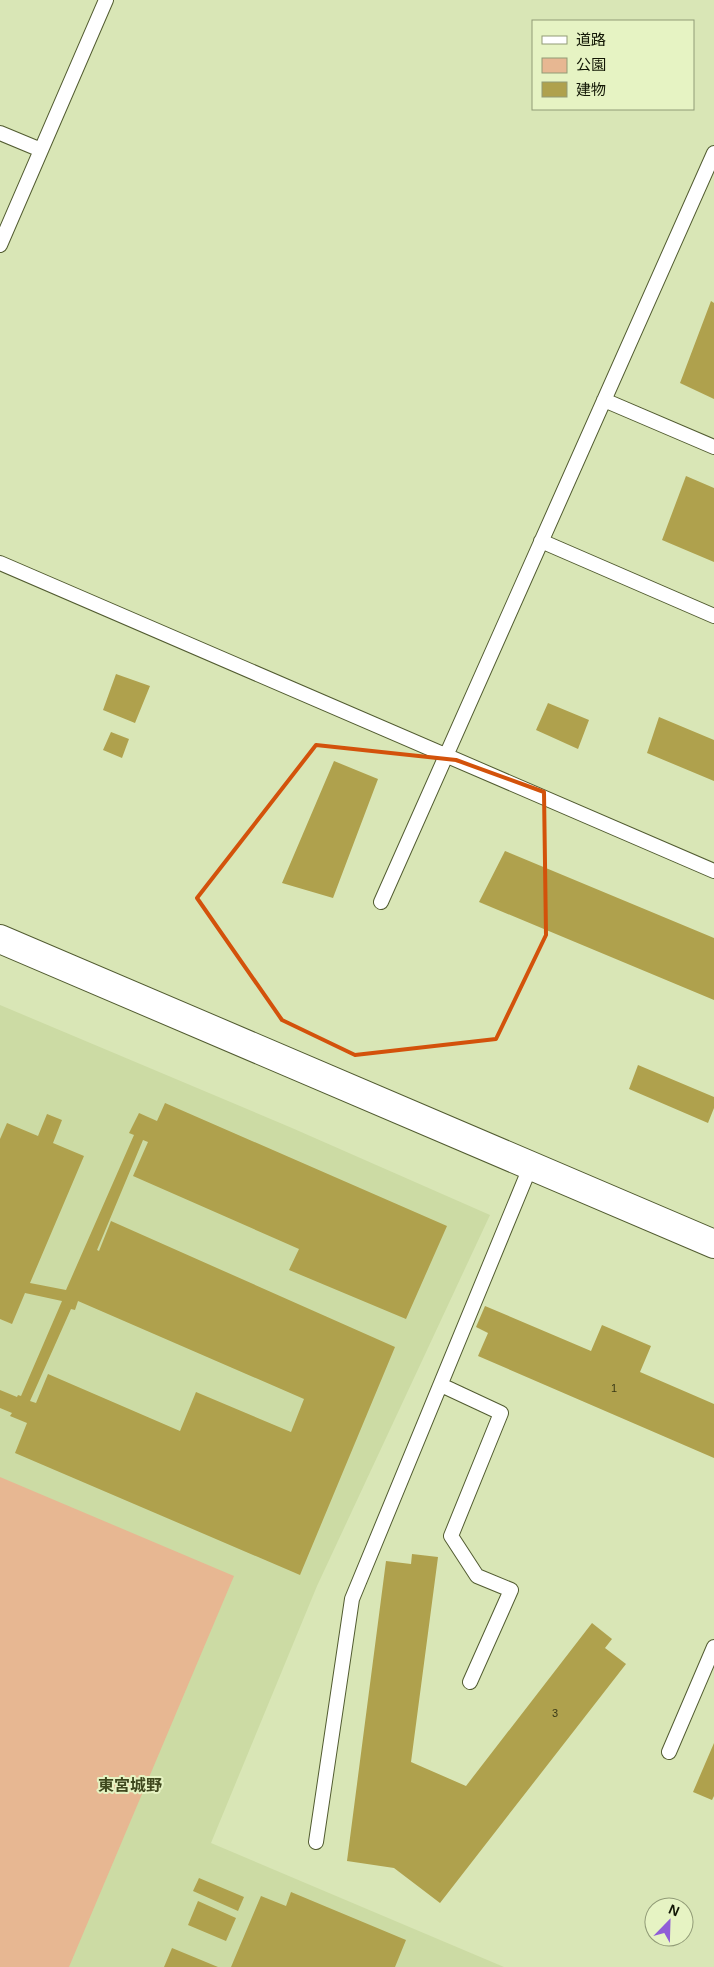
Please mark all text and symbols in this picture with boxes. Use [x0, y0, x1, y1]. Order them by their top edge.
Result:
legend [532, 20, 694, 110]
text: 道路 [576, 31, 606, 48]
text: 公園 [576, 56, 606, 73]
text: 建物 [576, 81, 606, 98]
house number: 1 [611, 1382, 617, 1394]
house number: 3 [552, 1707, 558, 1719]
district label: 東宮城野 [98, 1776, 162, 1794]
north arrow [644, 1897, 694, 1947]
text: N [666, 1901, 682, 1919]

